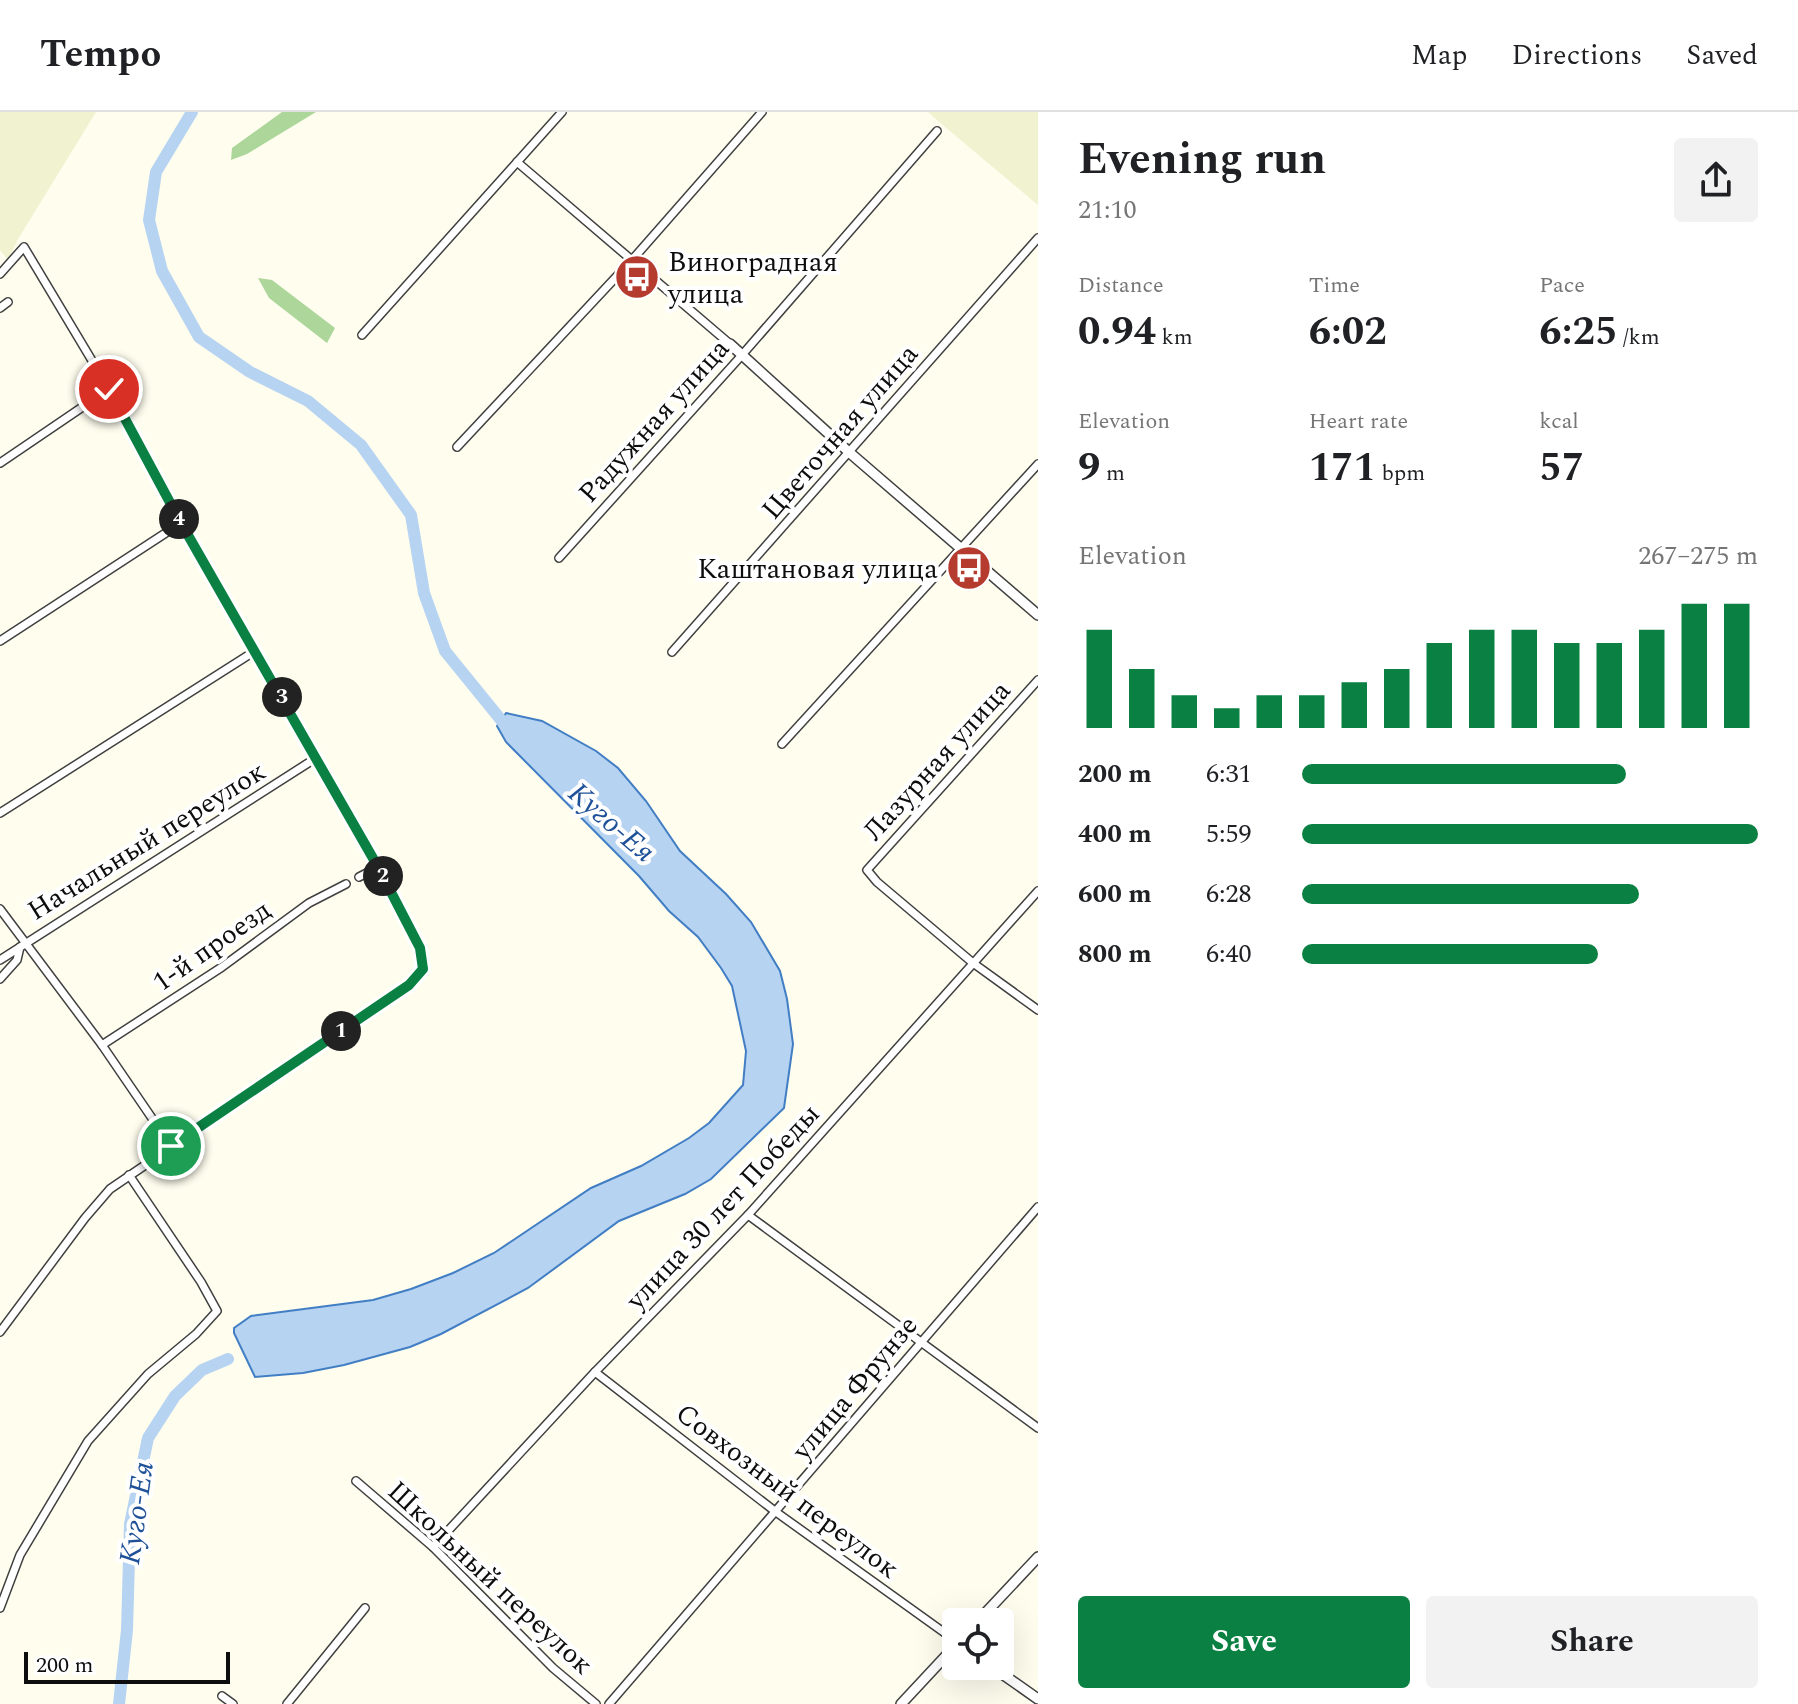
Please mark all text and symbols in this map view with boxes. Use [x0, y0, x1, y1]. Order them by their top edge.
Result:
text: Tempo [40, 26, 161, 84]
text: Map [1411, 34, 1468, 77]
text: Directions [1512, 34, 1642, 77]
text: Saved [1686, 34, 1758, 77]
text: Evening run [1078, 126, 1326, 193]
button: share [1674, 138, 1758, 222]
text: 21:10 [1078, 190, 1137, 230]
place label: Виноградная улица [667, 241, 838, 316]
bus stop icon: Виноградная улица [613, 253, 661, 301]
text: Distance [1078, 269, 1164, 302]
text: Time [1309, 269, 1360, 302]
text: Pace [1539, 269, 1585, 302]
text: 0.94 [1078, 302, 1156, 363]
text: 6:02 [1309, 302, 1387, 363]
text: 6:25 [1539, 302, 1617, 363]
text: km [1156, 321, 1193, 354]
text: /km [1617, 321, 1660, 354]
street label: Радужная улица [568, 329, 740, 513]
street label: Цветочная улица [751, 334, 929, 530]
pin [75, 355, 143, 423]
icon: check [87, 367, 131, 411]
text: Elevation [1078, 405, 1170, 438]
text: Heart rate [1309, 405, 1408, 438]
text: kcal [1539, 405, 1579, 438]
text: 9 [1078, 438, 1100, 499]
text: 171 [1309, 438, 1376, 499]
text: 57 [1539, 438, 1584, 499]
text: m [1100, 457, 1125, 490]
text: bpm [1376, 457, 1425, 490]
pin: 4 [159, 499, 199, 539]
text: 4 [173, 502, 185, 535]
text: Elevation [1078, 536, 1187, 576]
text: 267–275 m [1638, 536, 1758, 576]
bus stop icon: Каштановая улица [945, 544, 993, 592]
place label: Каштановая улица [697, 548, 938, 591]
street label: Лазурная улица [853, 671, 1021, 851]
pin: 3 [262, 677, 302, 717]
text: 3 [276, 680, 288, 713]
street label: Начальный переулок [19, 750, 274, 932]
text: 200 m [1078, 754, 1152, 794]
text: 6:31 [1206, 754, 1252, 794]
water label: Куго-Ея [557, 771, 665, 874]
text: 400 m [1078, 814, 1152, 854]
text: 5:59 [1206, 814, 1252, 854]
pin: 2 [363, 856, 403, 896]
text: 2 [377, 859, 389, 892]
text: 600 m [1078, 874, 1152, 914]
text: 6:28 [1206, 874, 1252, 914]
street label: 1-й проезд [143, 889, 280, 1003]
text: 800 m [1078, 934, 1152, 974]
text: 6:40 [1206, 934, 1252, 974]
pin: 1 [321, 1011, 361, 1051]
text: 1 [335, 1014, 347, 1047]
street label: улица 30 лет Победы [615, 1094, 830, 1321]
pin [137, 1112, 205, 1180]
icon: arrive [149, 1124, 193, 1168]
street label: улица Фрунзе [781, 1306, 929, 1471]
street label: Совхозный переулок [666, 1393, 908, 1590]
water label: Куго-Ея [107, 1459, 167, 1568]
street label: Школьный переулок [377, 1471, 603, 1685]
button: Save [1078, 1596, 1410, 1688]
button: Share [1426, 1596, 1758, 1688]
map controls [942, 1608, 1014, 1680]
button: locate [942, 1608, 1014, 1680]
scale bar [24, 1648, 230, 1684]
text: 200 m [36, 1649, 93, 1682]

